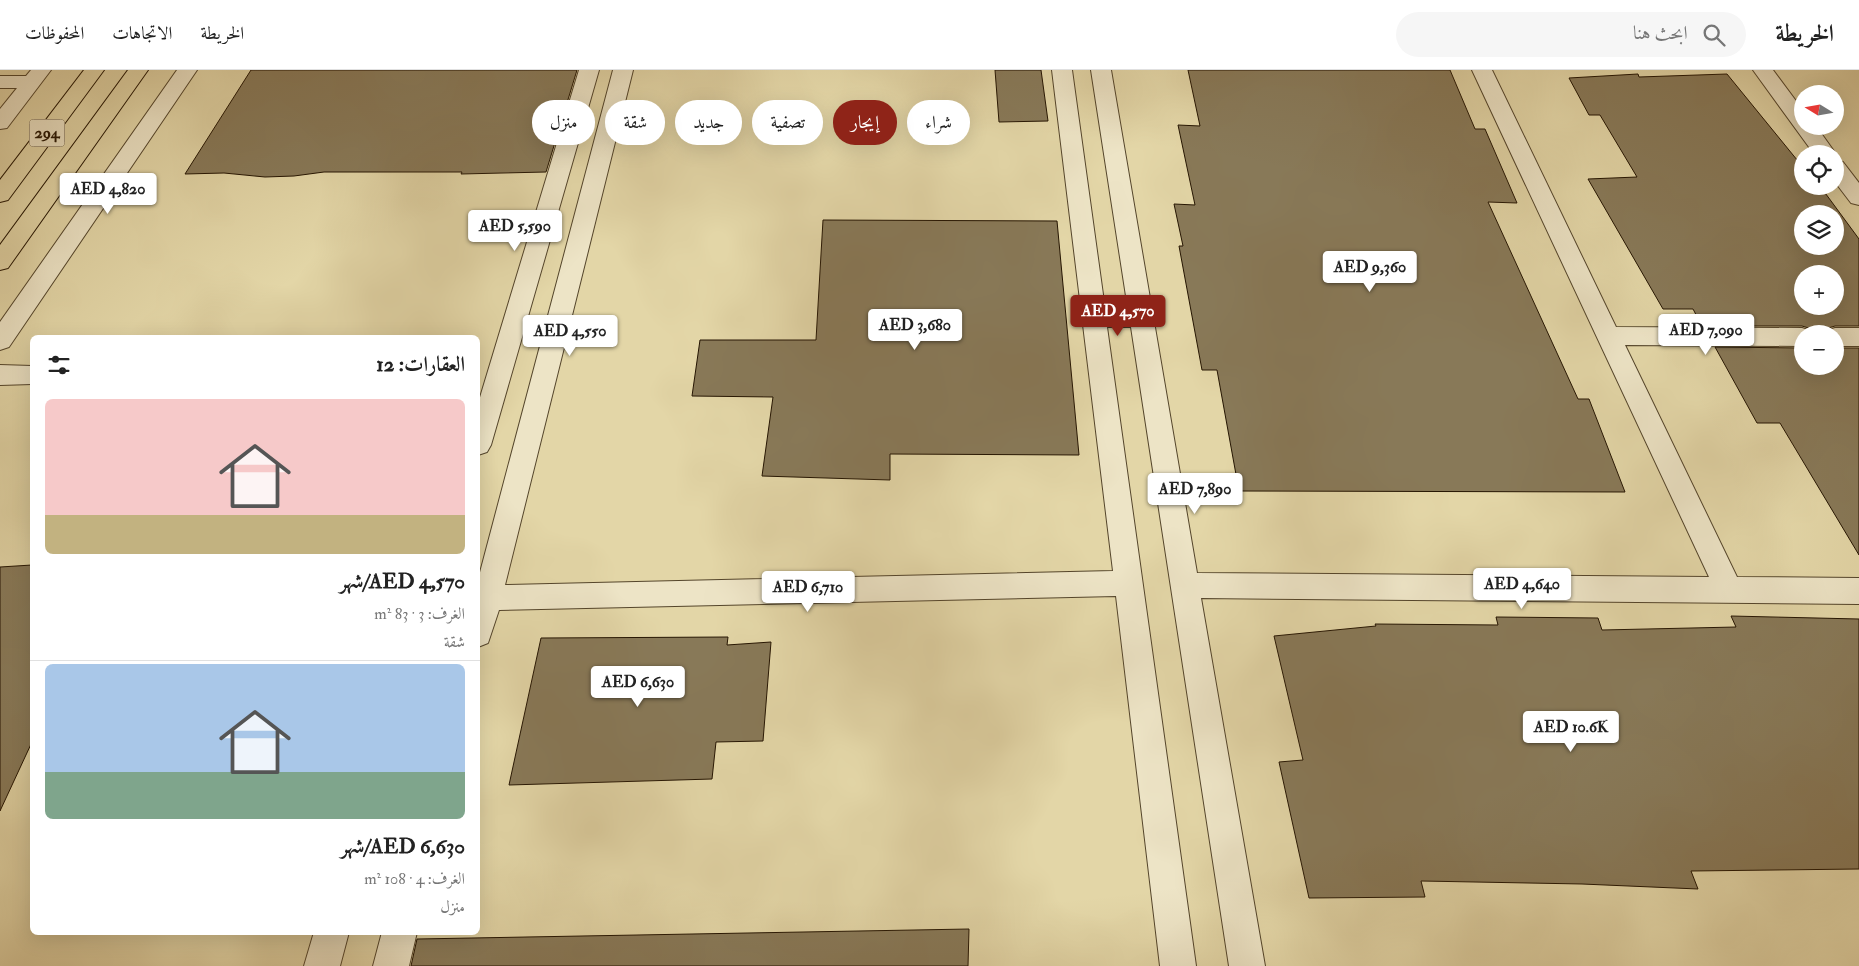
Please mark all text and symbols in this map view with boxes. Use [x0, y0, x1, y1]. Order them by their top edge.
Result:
search box [1396, 12, 1746, 57]
text: الخريطة [1776, 18, 1834, 49]
text: ابحث هنا [1633, 21, 1688, 45]
icon: search [1700, 21, 1728, 49]
text: المحفوظات [25, 22, 84, 45]
text: الاتجاهات [112, 22, 172, 45]
text: الخريطة [200, 22, 244, 45]
north arrow [1794, 85, 1844, 135]
map controls [1794, 85, 1844, 375]
chip: منزل [532, 100, 595, 145]
chip: شقة [605, 100, 665, 145]
chip: جديد [675, 100, 742, 145]
chip: تصفية [752, 100, 823, 145]
chip: إيجار [833, 100, 897, 145]
chip: شراء [907, 100, 970, 145]
road number: 294 [30, 119, 64, 146]
button: locate [1794, 145, 1844, 195]
pin: AED 4,820 [51, 172, 165, 215]
text: AED 4,820 [71, 179, 145, 199]
button: layers [1794, 205, 1844, 255]
pin: AED 5,590 [458, 210, 572, 252]
text: AED 5,590 [479, 216, 551, 236]
pin: AED 9,360 [1313, 250, 1427, 293]
text: AED 9,360 [1334, 257, 1406, 277]
button: + [1794, 265, 1844, 315]
pin: AED 4,570 [1061, 294, 1175, 337]
text: AED 4,570 [1081, 301, 1155, 321]
pin: AED 3,680 [858, 308, 972, 351]
pin: AED 4,550 [513, 314, 627, 357]
pin: AED 7,090 [1649, 314, 1763, 356]
text: AED 3,680 [879, 315, 951, 335]
text: AED 7,090 [1669, 320, 1743, 340]
text: AED 4,550 [534, 321, 606, 341]
button: − [1794, 325, 1844, 375]
icon: filters [45, 351, 73, 379]
text: العقارات: 12 [376, 351, 465, 378]
icon: home [210, 431, 300, 521]
pin: AED 7,890 [1138, 472, 1252, 515]
text: AED 7,890 [1159, 479, 1231, 499]
text: AED 4,570/شهر [339, 568, 465, 595]
pin: AED 4,640 [1465, 568, 1579, 610]
pin: AED 6,710 [751, 570, 865, 613]
text: AED 4,640 [1484, 574, 1560, 594]
text: AED 6,710 [773, 577, 843, 597]
text: الغرف: 3 · 83 m² [374, 604, 465, 624]
text: شقة [444, 632, 465, 652]
pin: AED 6,630 [581, 666, 695, 708]
text: AED 6,630 [602, 672, 674, 692]
icon: home [210, 697, 300, 787]
pin: AED 10.6K [1514, 710, 1628, 753]
text: AED 10.6K [1534, 717, 1608, 737]
text: AED 6,630/شهر [340, 833, 465, 860]
text: الغرف: 4 · 108 m² [364, 869, 465, 889]
text: منزل [440, 897, 465, 917]

